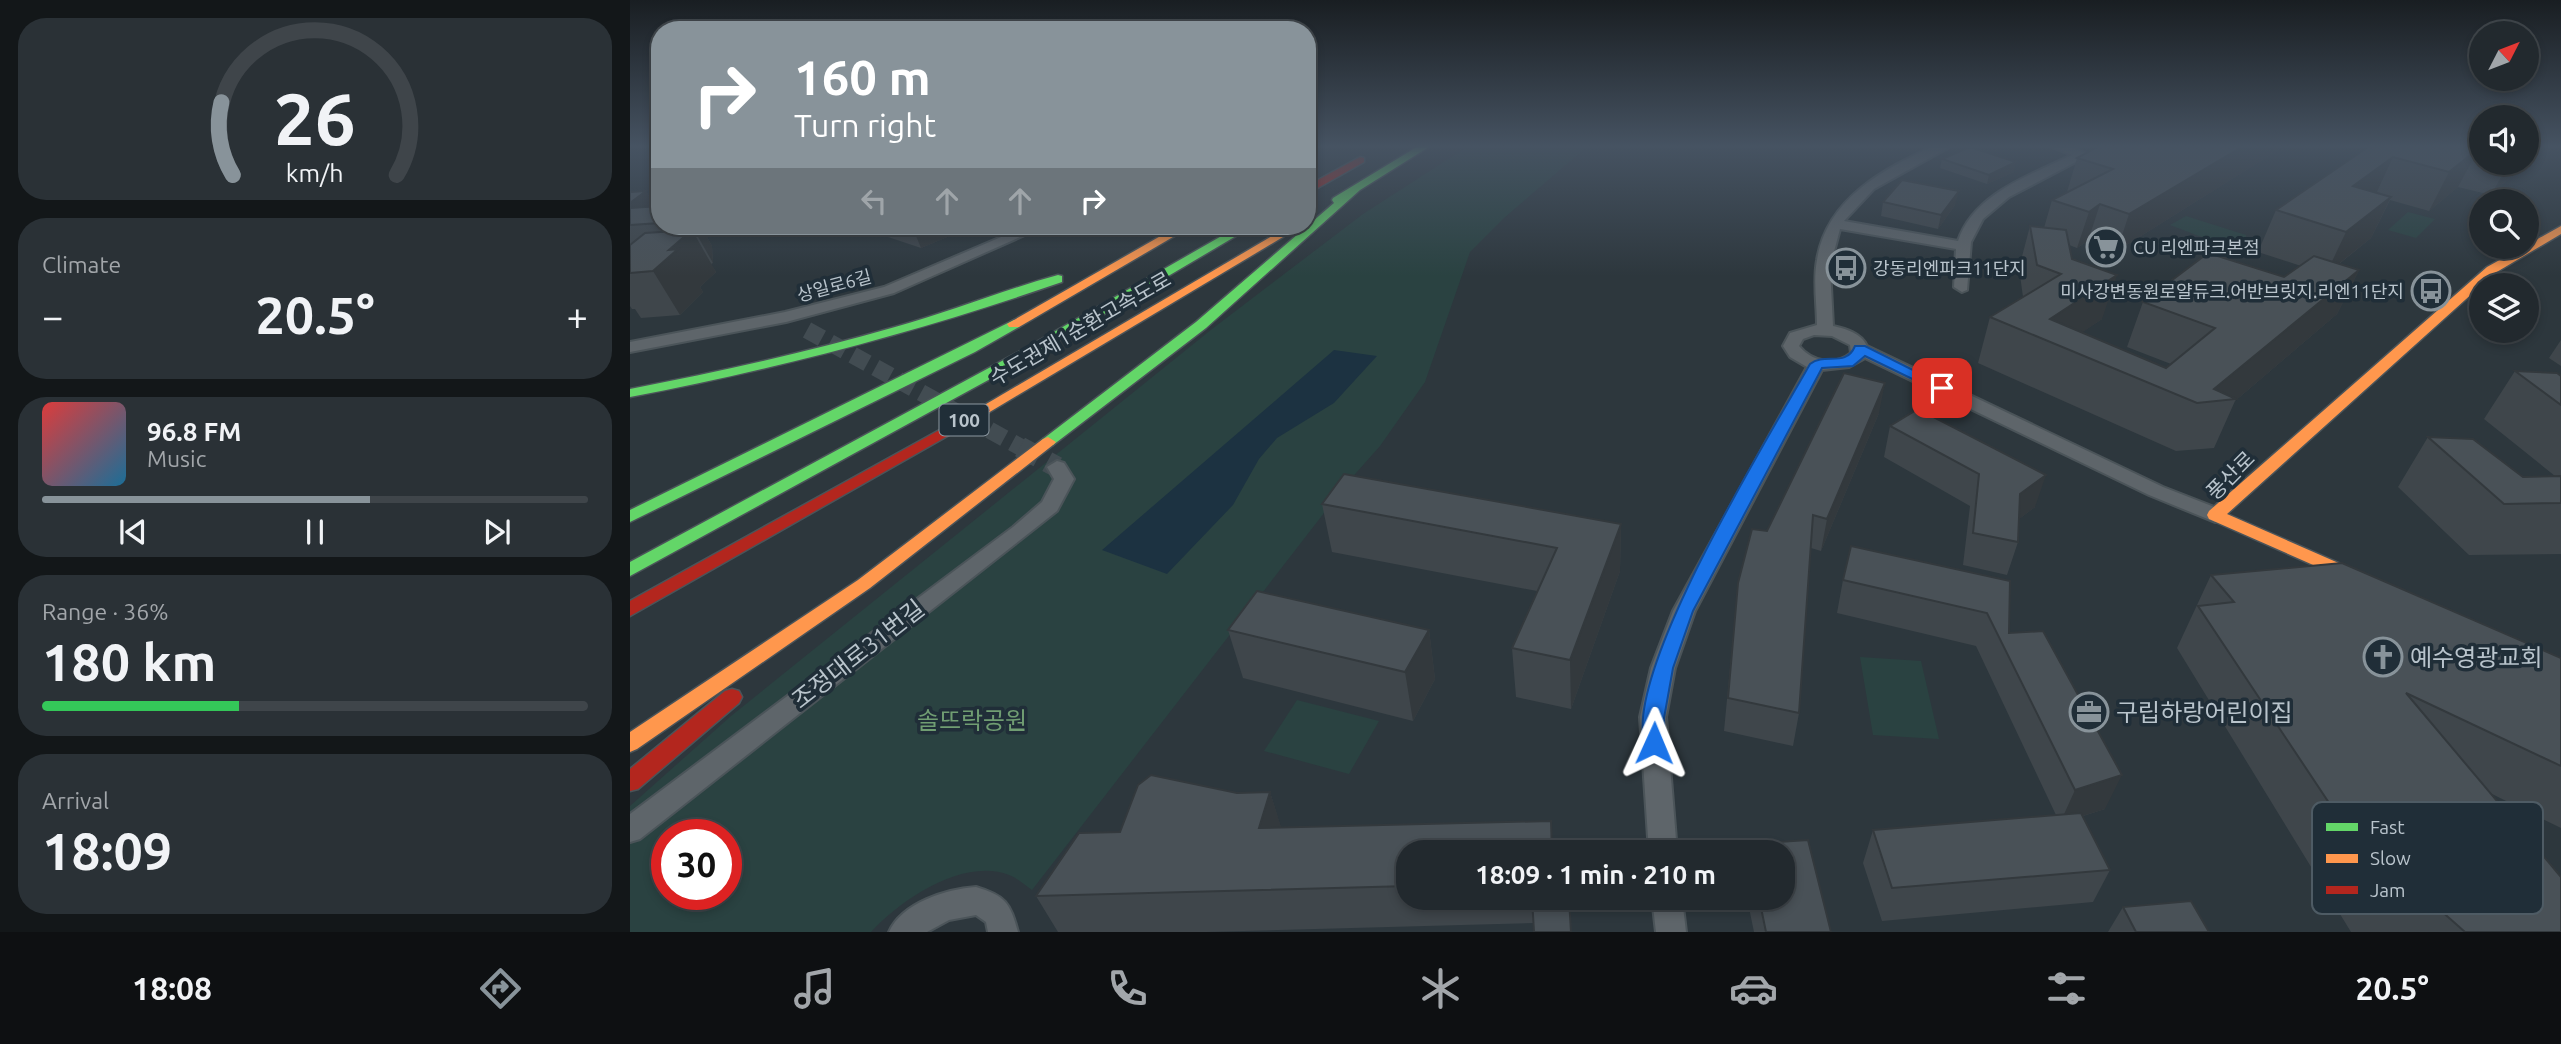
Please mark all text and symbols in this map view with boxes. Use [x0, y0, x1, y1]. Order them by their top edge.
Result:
north arrow [2469, 21, 2539, 91]
map controls [2469, 21, 2539, 343]
icon: right [679, 49, 770, 140]
text: 160 m [794, 49, 931, 104]
text: 26 [274, 77, 356, 159]
button: sound [2469, 105, 2539, 175]
text: Turn right [794, 107, 936, 143]
text: km/h [286, 159, 344, 187]
icon: left [855, 182, 893, 220]
icon: ahead [928, 182, 966, 220]
icon: ahead [1001, 182, 1039, 220]
icon: right [1074, 182, 1112, 220]
button: search [2469, 189, 2539, 259]
supermarket icon: CU 리엔파크본점 [2085, 226, 2127, 268]
place label: CU 리엔파크본점 [2133, 237, 2260, 257]
bus stop icon: 강동리엔파크11단지 [1825, 247, 1867, 289]
text: Climate [42, 252, 121, 277]
place label: 강동리엔파크11단지 [1873, 258, 2026, 278]
street label: 상일로6길 [795, 265, 873, 305]
street label: 수도권제1순환고속도로 [985, 266, 1175, 390]
bus stop icon: 미사강변동원로얄듀크.어반브릿지.리엔11단지 [2410, 270, 2452, 312]
button: layers [2469, 273, 2539, 343]
place label: 미사강변동원로얄듀크.어반브릿지.리엔11단지 [2060, 281, 2404, 301]
text: 20.5° [255, 286, 375, 344]
text: − [42, 295, 63, 337]
text: + [567, 295, 588, 337]
pin [1912, 358, 1972, 418]
icon: arrive [1923, 369, 1961, 407]
road number: 100 [940, 404, 988, 436]
text: 96.8 FM [147, 417, 241, 446]
text: Music [147, 446, 206, 471]
street label: 풍산로 [2201, 446, 2259, 504]
icon: previous [114, 513, 152, 551]
icon: pause [296, 513, 334, 551]
icon: next [478, 513, 516, 551]
street label: 조정대로31번길 [787, 594, 929, 714]
text: Range · 36% [42, 599, 169, 624]
text: 180 km [42, 633, 216, 691]
church icon: 예수영광교회 [2362, 636, 2404, 678]
place label: 예수영광교회 [2410, 644, 2542, 671]
office icon: 구립하랑어린이집 [2068, 691, 2110, 733]
place label: 구립하랑어린이집 [2116, 699, 2293, 726]
position arrow [1617, 706, 1691, 780]
park label: 솔뜨락공원 [917, 707, 1027, 734]
text: Arrival [42, 788, 109, 813]
legend [2312, 802, 2543, 914]
text: Fast [2370, 816, 2405, 838]
speed limit sign: 30 [651, 819, 742, 910]
text: 18:09 [42, 822, 172, 880]
text: Slow [2370, 847, 2411, 869]
text: 18:09 · 1 min · 210 m [1475, 860, 1716, 889]
text: Jam [2370, 879, 2406, 901]
icon: directions [476, 964, 525, 1013]
icon: music [790, 964, 839, 1013]
icon: phone [1103, 964, 1152, 1013]
icon: climate [1416, 964, 1465, 1013]
icon: car [1729, 964, 1778, 1013]
icon: filters [2042, 964, 2091, 1013]
text: 18:08 [132, 970, 212, 1006]
text: 20.5° [2355, 970, 2429, 1006]

